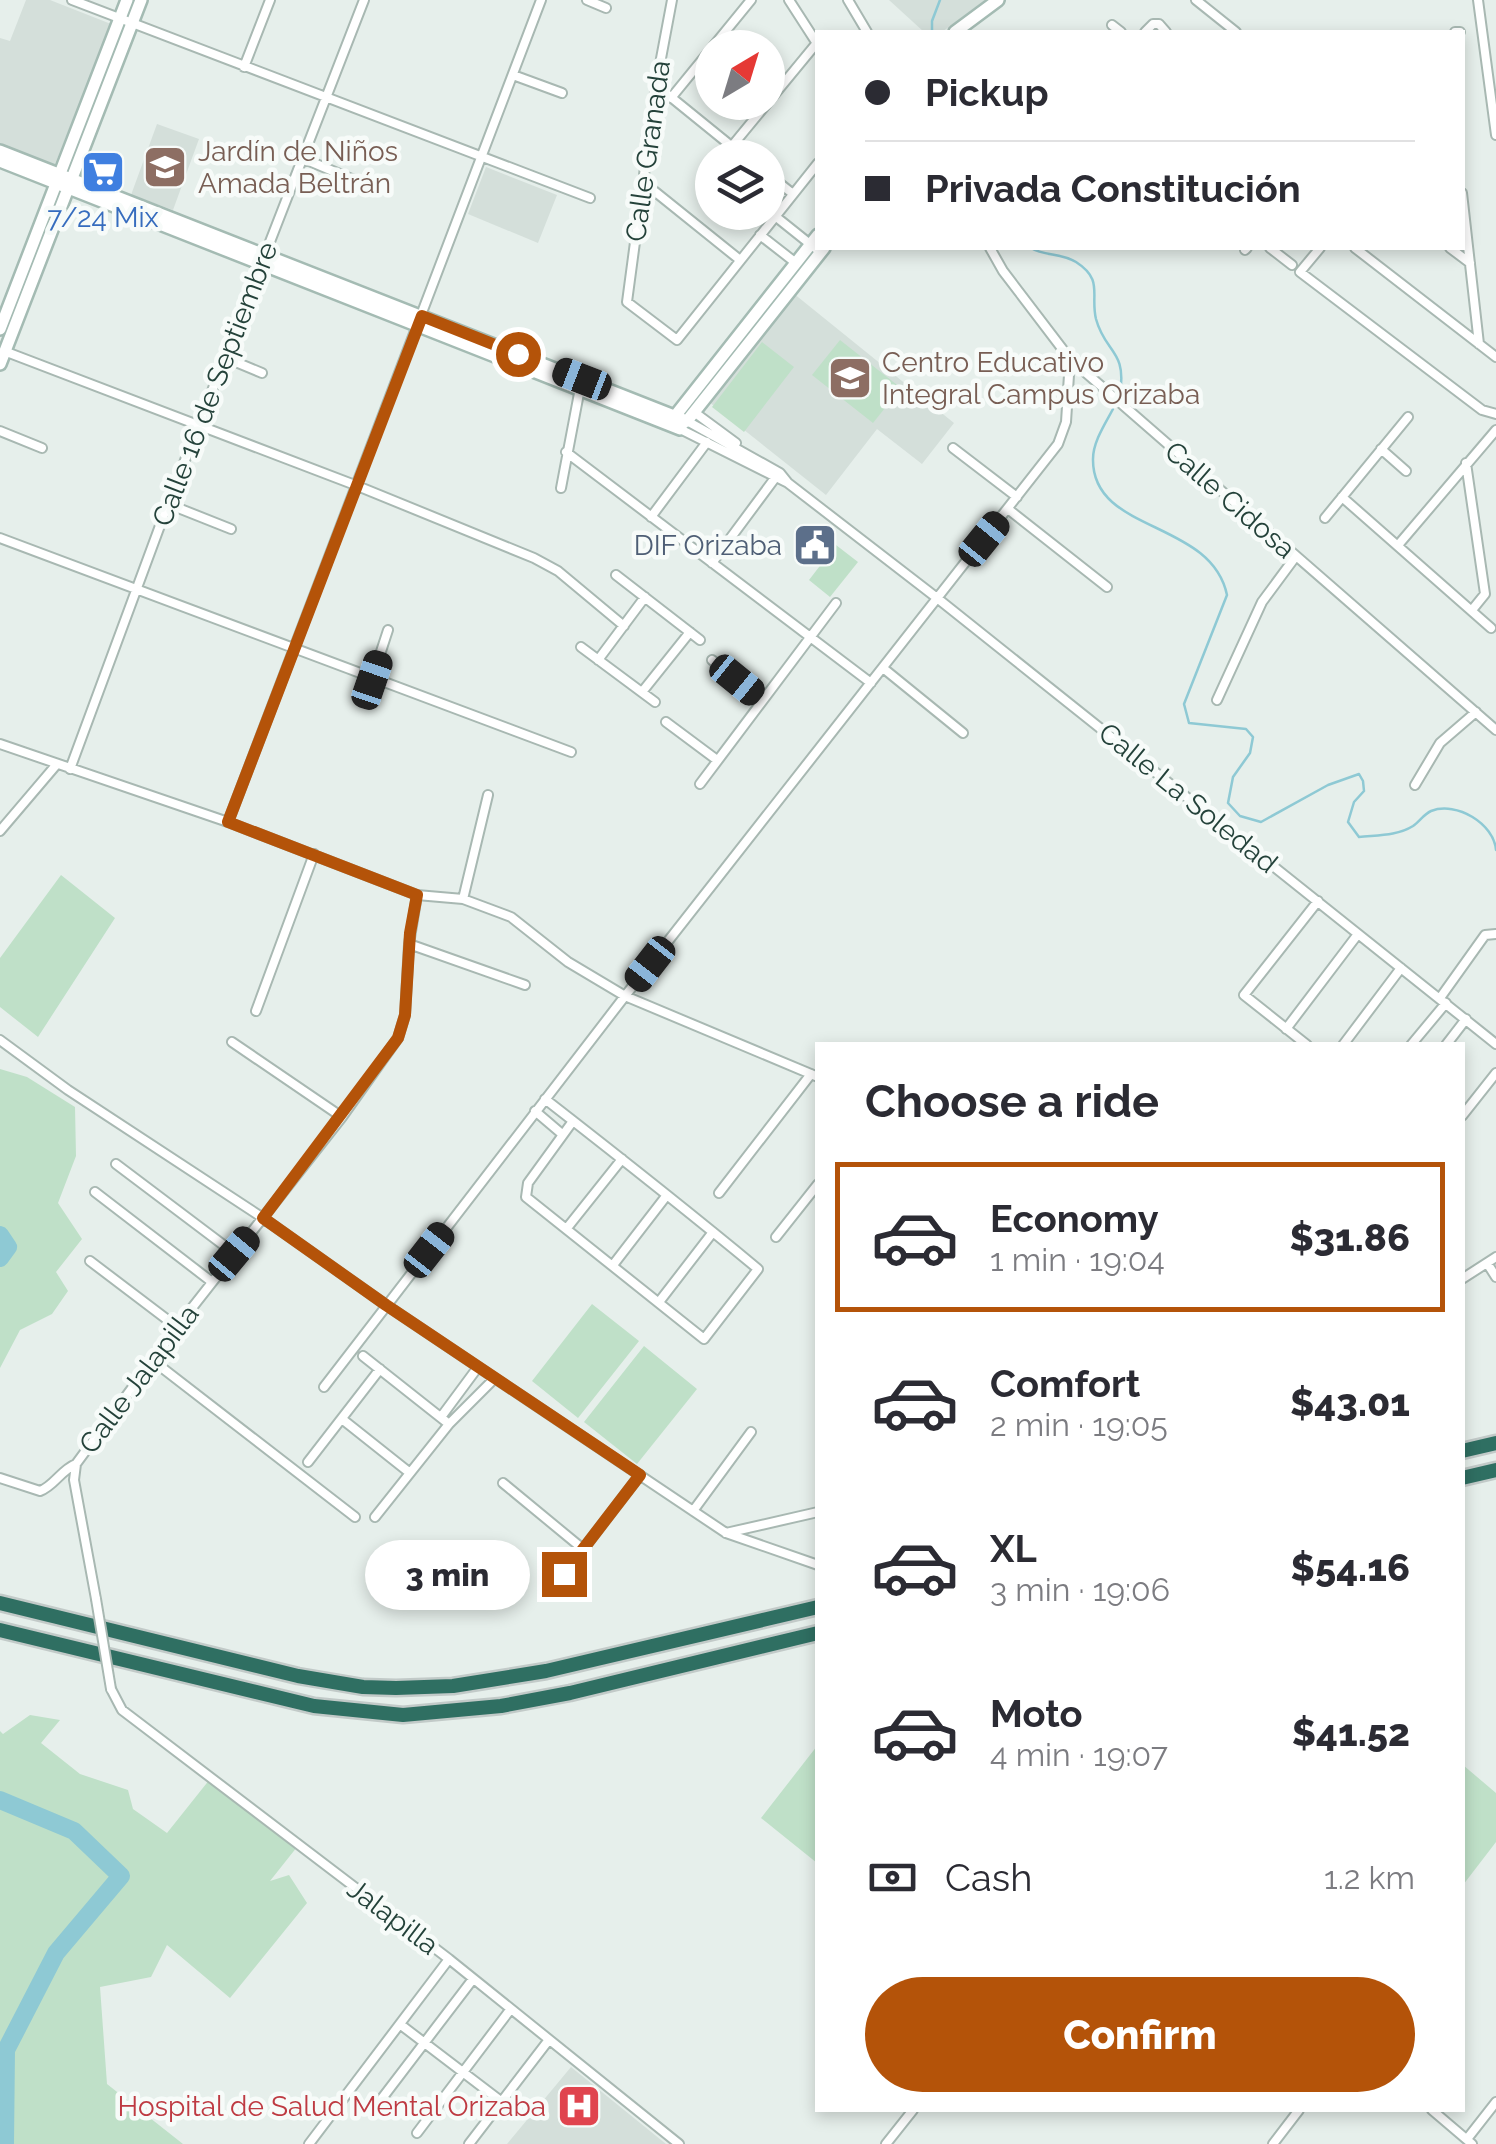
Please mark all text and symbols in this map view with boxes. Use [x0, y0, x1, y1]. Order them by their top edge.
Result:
north arrow [695, 30, 785, 120]
map controls [695, 30, 785, 230]
street label: Calle Granada [619, 58, 677, 244]
text: Pickup [925, 70, 1049, 115]
place label: Jardín de Niños Amada Beltrán [198, 135, 398, 200]
button: layers [695, 140, 785, 230]
school or university icon: Jardín de Niños Amada Beltrán [142, 144, 188, 190]
supermarket icon: 7/24 Mix [80, 149, 126, 195]
text: Privada Constitución [925, 166, 1301, 211]
place label: 7/24 Mix [47, 201, 159, 234]
street label: Calle 16 de Septiembre [146, 237, 284, 531]
route start [496, 332, 541, 377]
place label: Centro Educativo Integral Campus Orizaba [882, 346, 1200, 411]
car [549, 354, 615, 404]
school or university icon: Centro Educativo Integral Campus Orizaba [827, 355, 873, 401]
street label: Calle Cidosa [1158, 435, 1302, 565]
car [953, 506, 1015, 572]
public building icon: DIF Orizaba [792, 522, 838, 568]
place label: DIF Orizaba [634, 529, 782, 562]
car [348, 647, 396, 713]
car [704, 649, 770, 711]
street label: Calle La Soledad [1092, 716, 1284, 880]
car [620, 931, 680, 997]
text: Choose a ride [865, 1075, 1159, 1128]
icon: car [870, 1192, 960, 1282]
text: Economy [990, 1196, 1159, 1241]
text: $31.86 [1289, 1215, 1410, 1260]
car [399, 1217, 459, 1283]
car [203, 1221, 265, 1287]
text: 1 min · 19:04 [990, 1241, 1165, 1278]
street label: Calle Jalapilla [72, 1298, 206, 1460]
icon: car [870, 1357, 960, 1447]
text: Comfort [990, 1361, 1140, 1406]
text: $43.01 [1290, 1380, 1410, 1425]
text: 2 min · 19:05 [990, 1406, 1168, 1443]
icon: car [870, 1522, 960, 1612]
text: XL [990, 1526, 1037, 1571]
callout: 3 min [364, 1539, 529, 1609]
text: $54.16 [1291, 1545, 1410, 1590]
route end [542, 1552, 587, 1597]
text: 3 min [406, 1556, 489, 1593]
text: 3 min · 19:06 [990, 1571, 1170, 1608]
icon: car [870, 1687, 960, 1777]
text: Moto [990, 1691, 1083, 1736]
text: $41.52 [1292, 1710, 1410, 1755]
text: 4 min · 19:07 [990, 1736, 1168, 1773]
icon: cash [865, 1850, 920, 1905]
text: Cash [945, 1855, 1032, 1900]
text: 1.2 km [1324, 1859, 1415, 1896]
street label: Jalapilla [341, 1872, 445, 1962]
button: Confirm [865, 1977, 1415, 2092]
hospital icon: Hospital de Salud Mental Orizaba [556, 2083, 602, 2129]
place label: Hospital de Salud Mental Orizaba [117, 2090, 546, 2123]

